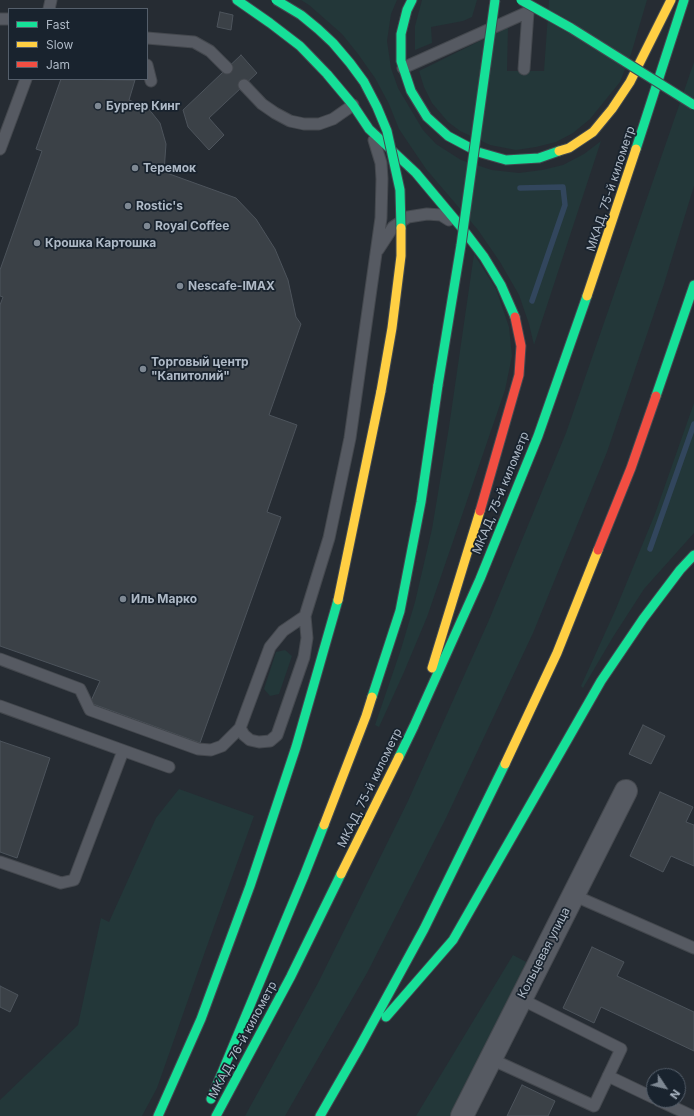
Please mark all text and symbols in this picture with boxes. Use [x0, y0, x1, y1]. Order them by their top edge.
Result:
legend [8, 8, 148, 80]
text: Fast [46, 17, 70, 32]
text: Slow [46, 37, 73, 52]
text: Jam [46, 57, 70, 72]
place label: Бургер Кинг [106, 99, 180, 113]
marker: Бургер Кинг [93, 101, 103, 111]
street label: МКАД, 75-й километр [584, 125, 638, 253]
place label: Теремок [143, 161, 196, 175]
marker: Теремок [130, 163, 140, 173]
place label: Rostic's [136, 199, 183, 213]
marker: Rostic's [123, 201, 133, 211]
place label: Royal Coffee [155, 219, 229, 233]
marker: Royal Coffee [142, 221, 152, 231]
place label: Крошка Картошка [45, 236, 156, 250]
marker: Крошка Картошка [32, 238, 42, 248]
place label: Nescafe-IMAX [188, 279, 275, 293]
marker: Nescafe-IMAX [175, 281, 185, 291]
place label: Торговый центр "Капитолий" [151, 355, 249, 383]
marker: Торговый центр "Капитолий" [138, 364, 148, 374]
street label: МКАД, 75-й километр [470, 430, 532, 556]
place label: Иль Марко [131, 592, 197, 606]
marker: Иль Марко [118, 594, 128, 604]
street label: МКАД, 75-й километр [335, 726, 405, 850]
street label: Кольцевая улица [515, 905, 573, 1001]
street label: МКАД, 76-й километр [206, 979, 280, 1101]
north arrow [646, 1068, 686, 1108]
text: N [667, 1087, 683, 1102]

